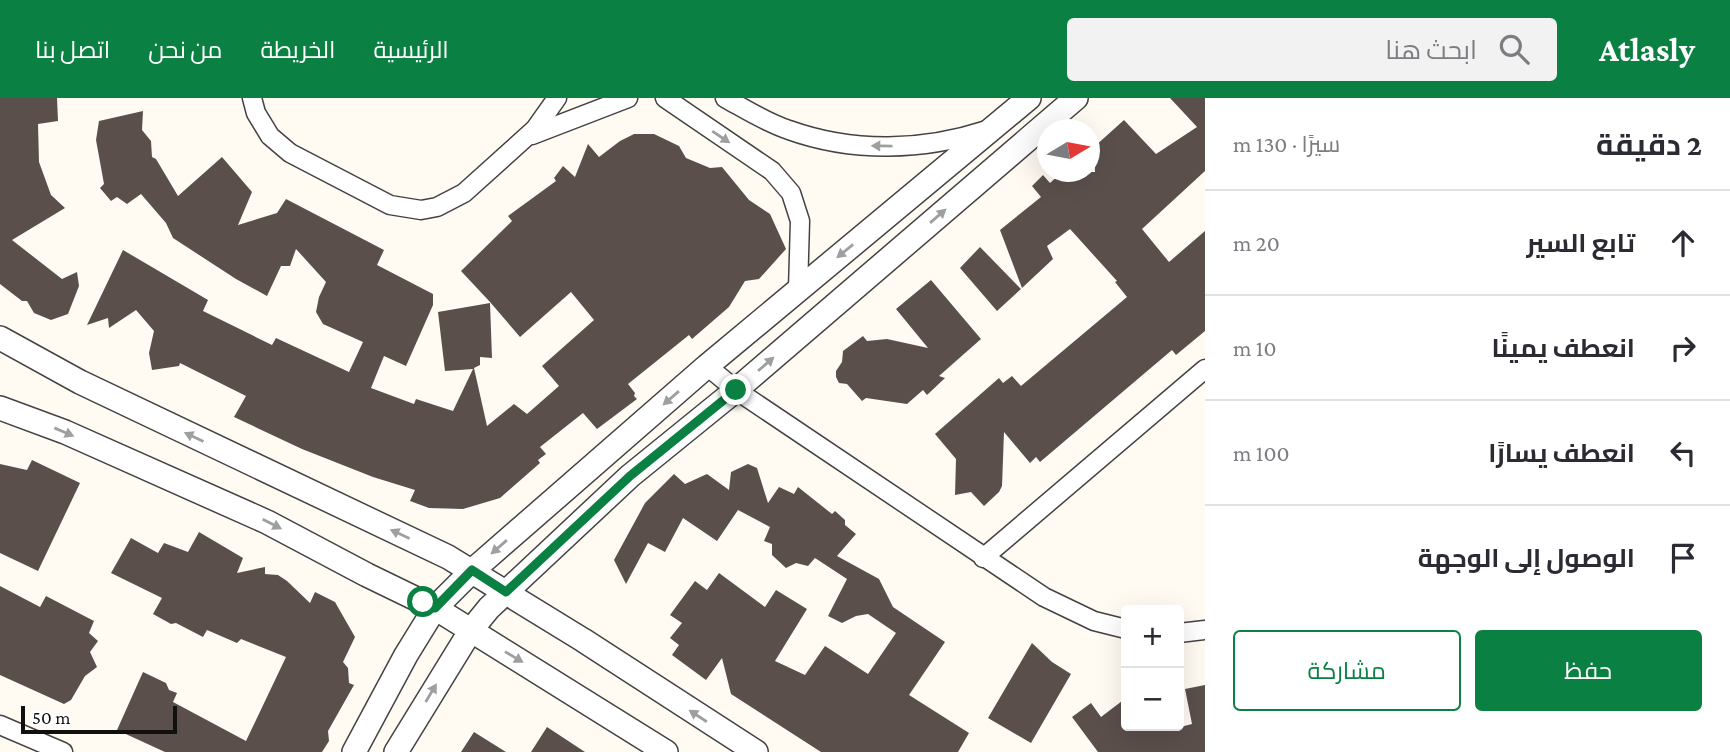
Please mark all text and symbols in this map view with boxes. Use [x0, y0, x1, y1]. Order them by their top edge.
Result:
search box [1067, 18, 1557, 81]
icon: search [1495, 30, 1533, 68]
text: Atlasly [1599, 31, 1695, 68]
text: اتصل بنا [35, 36, 110, 63]
text: من نحن [148, 36, 223, 63]
text: الخريطة [261, 36, 335, 63]
text: الرئيسية [373, 36, 449, 63]
text: ابحث هنا [1385, 36, 1477, 65]
north arrow [1037, 119, 1100, 182]
text: 2 دقيقة [1596, 128, 1702, 161]
one-way arrow [711, 131, 731, 144]
text: سيرًا · 130 m [1233, 131, 1340, 157]
one-way arrow [871, 140, 893, 152]
one-way arrow [930, 209, 947, 224]
icon: ahead [1664, 224, 1702, 262]
text: تابع السير [1527, 229, 1635, 258]
text: 20 m [1233, 230, 1280, 256]
one-way arrow [836, 243, 853, 258]
icon: right [1664, 329, 1702, 367]
text: انعطف يمينًا [1491, 334, 1635, 363]
text: 10 m [1233, 335, 1276, 361]
one-way arrow [757, 356, 775, 372]
route end [720, 374, 751, 405]
one-way arrow [662, 390, 680, 406]
one-way arrow [54, 426, 74, 438]
one-way arrow [184, 431, 204, 442]
icon: left [1664, 434, 1702, 472]
text: انعطف يسارًا [1488, 439, 1635, 468]
text: 100 m [1233, 440, 1289, 466]
one-way arrow [262, 519, 282, 530]
one-way arrow [390, 529, 410, 540]
one-way arrow [490, 539, 508, 555]
icon: arrive [1664, 539, 1702, 577]
text: الوصول إلى الوجهة [1418, 544, 1635, 573]
route start [407, 586, 438, 617]
map controls [1121, 605, 1184, 731]
button: + [1121, 605, 1184, 668]
button: مشاركة [1233, 630, 1461, 711]
button: حفظ [1475, 630, 1702, 711]
one-way arrow [504, 650, 524, 663]
button: − [1121, 668, 1184, 731]
one-way arrow [424, 684, 437, 703]
scale bar [21, 703, 177, 735]
text: 50 m [32, 707, 71, 728]
one-way arrow [689, 710, 708, 723]

